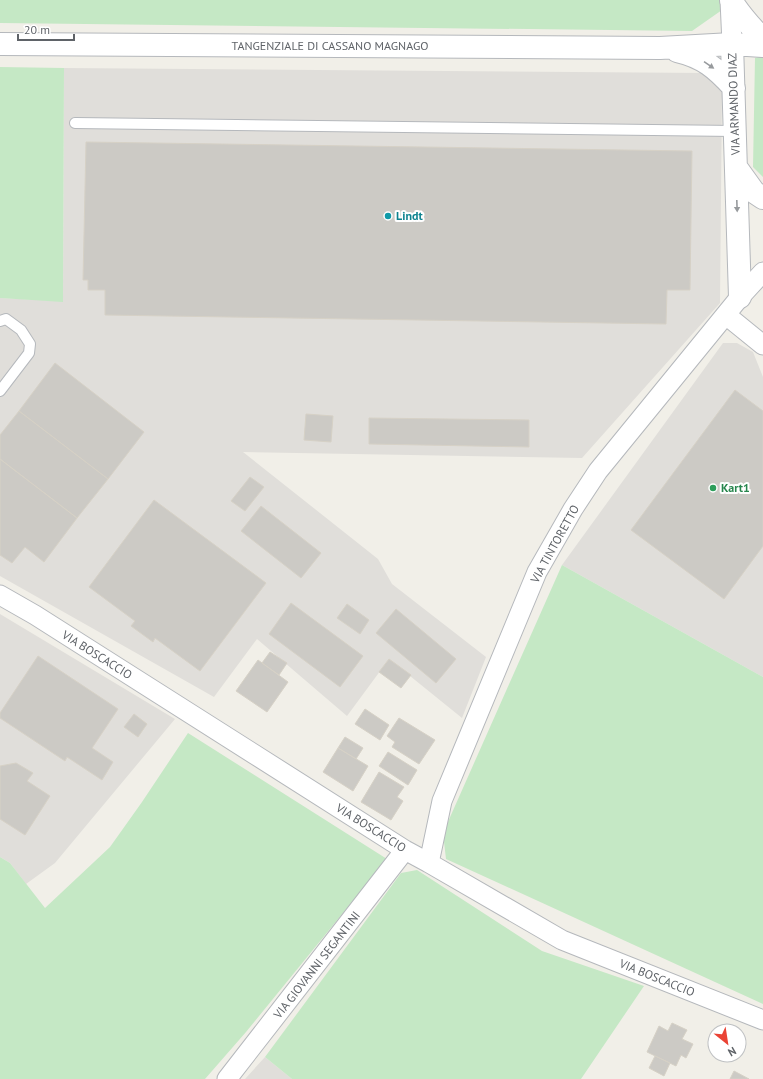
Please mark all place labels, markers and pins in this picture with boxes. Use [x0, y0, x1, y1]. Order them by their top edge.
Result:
place label: Lindt [396, 208, 423, 223]
marker: Lindt [383, 211, 393, 221]
place label: Kart1 [721, 480, 750, 495]
marker: Kart1 [708, 483, 718, 493]

